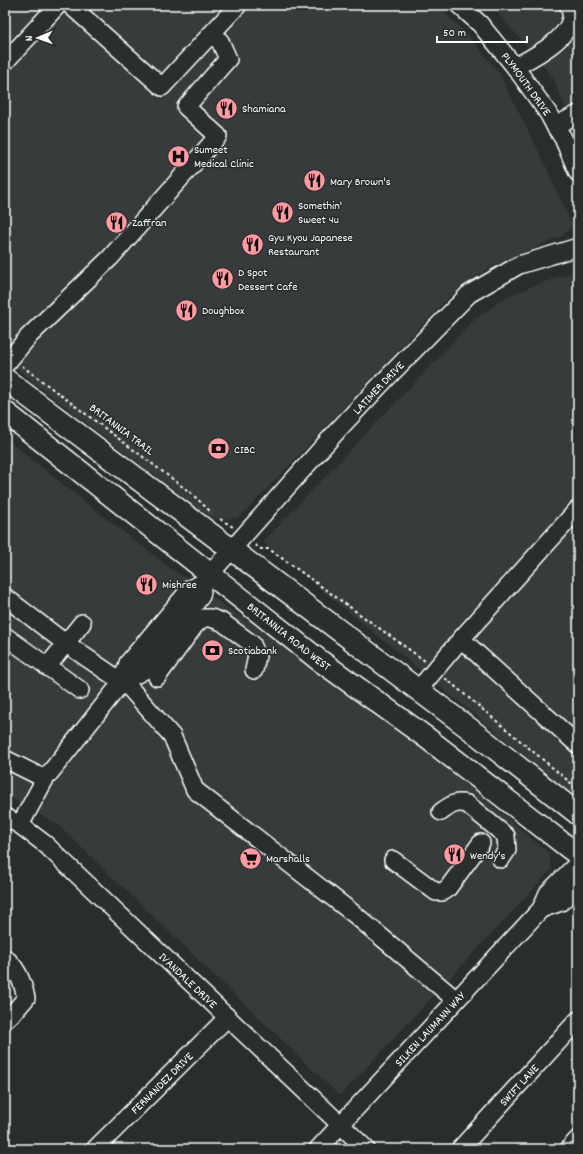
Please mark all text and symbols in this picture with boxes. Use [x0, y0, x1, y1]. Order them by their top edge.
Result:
north arrow [18, 18, 58, 58]
scale bar [437, 18, 527, 44]
text: 50 m [443, 25, 466, 42]
text: N [22, 35, 38, 41]
street label: PLYMOUTH DRIVE [496, 49, 555, 120]
restaurant icon: Shamiana [214, 95, 240, 121]
place label: Shamiana [242, 101, 286, 118]
place label: Sumeet Medical Clinic [194, 142, 254, 173]
hospital icon: Sumeet Medical Clinic [166, 143, 192, 169]
restaurant icon: Mary Brown's [302, 168, 328, 194]
place label: Mary Brown's [330, 174, 391, 191]
place label: Somethin' Sweet 4u [298, 198, 342, 229]
restaurant icon: Somethin' Sweet 4u [270, 199, 296, 225]
restaurant icon: Zaffran [104, 209, 130, 235]
place label: Zaffran [132, 215, 167, 232]
place label: Gyu Kyou Japanese Restaurant [268, 230, 353, 261]
restaurant icon: Gyu Kyou Japanese Restaurant [240, 231, 266, 257]
place label: D Spot Dessert Cafe [238, 265, 298, 296]
restaurant icon: D Spot Dessert Cafe [209, 266, 235, 292]
restaurant icon: Doughbox [174, 297, 200, 323]
place label: Doughbox [202, 303, 245, 320]
street label: LATIMER DRIVE [350, 358, 409, 419]
street label: BRITANNIA TRAIL [85, 400, 157, 460]
bank icon: CIBC [205, 436, 231, 462]
place label: CIBC [234, 442, 255, 459]
restaurant icon: Mishree [133, 571, 159, 597]
place label: Mishree [162, 577, 197, 594]
street label: BRITANNIA ROAD WEST [243, 599, 334, 676]
bank icon: Scotiabank [200, 637, 226, 663]
place label: Scotiabank [228, 643, 277, 660]
restaurant icon: Wendy's [441, 842, 467, 868]
supermarket icon: Marshalls [238, 845, 264, 871]
place label: Wendy's [470, 848, 506, 865]
place label: Marshalls [266, 851, 310, 868]
street label: IVANDALE DRIVE [154, 949, 221, 1014]
street label: SILKEN LAUMANN WAY [391, 988, 470, 1071]
street label: FERNANDEZ DRIVE [128, 1049, 198, 1119]
street label: SWIFT LANE [496, 1061, 544, 1111]

